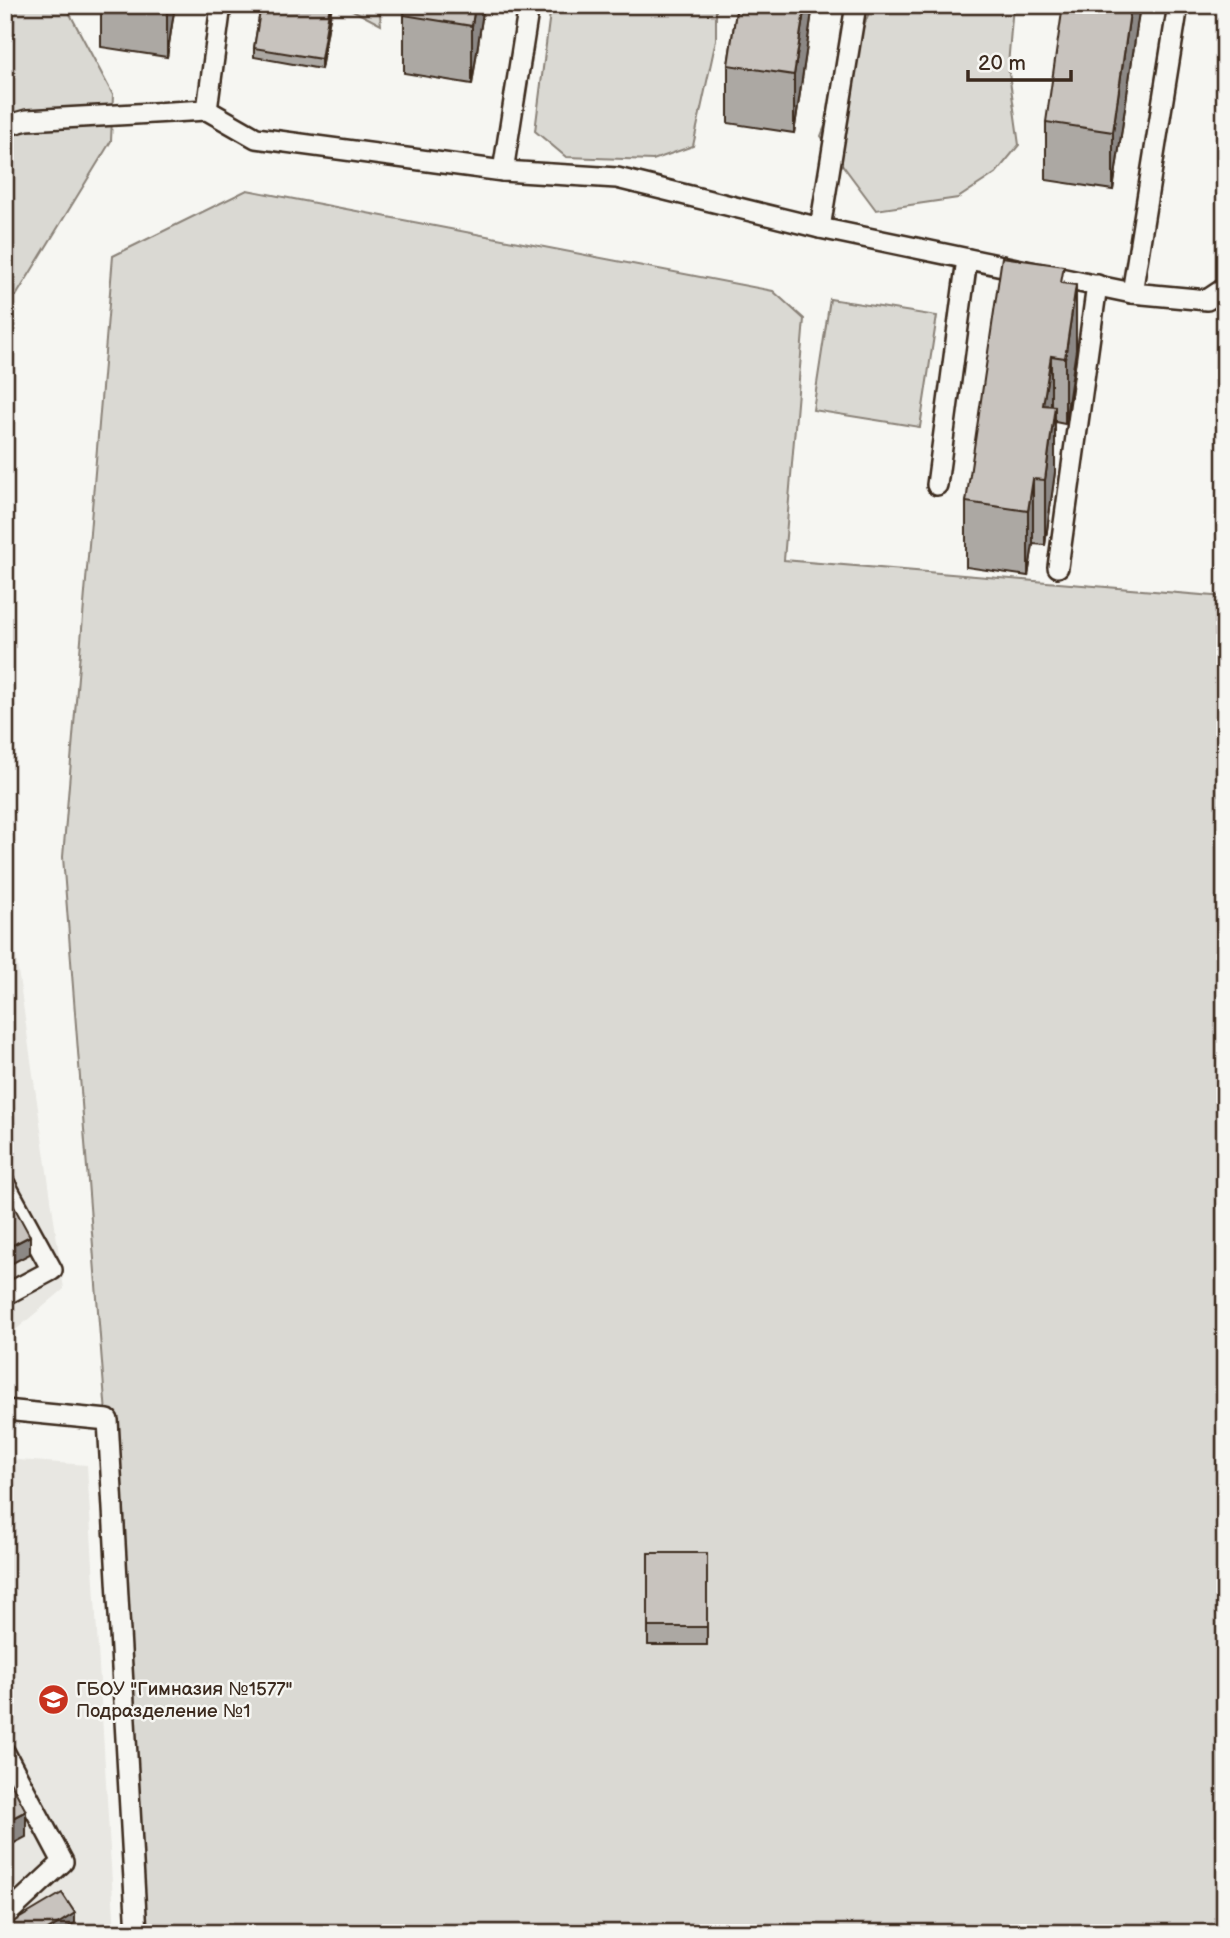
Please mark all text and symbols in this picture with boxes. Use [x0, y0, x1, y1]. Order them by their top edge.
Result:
scale bar [968, 38, 1071, 82]
text: 20 m [978, 51, 1026, 76]
place label: ГБОУ "Гимназия №1577" Подразделение №1 [76, 1678, 293, 1723]
school or university icon: ГБОУ "Гимназия №1577" Подразделение №1 [36, 1682, 70, 1716]

